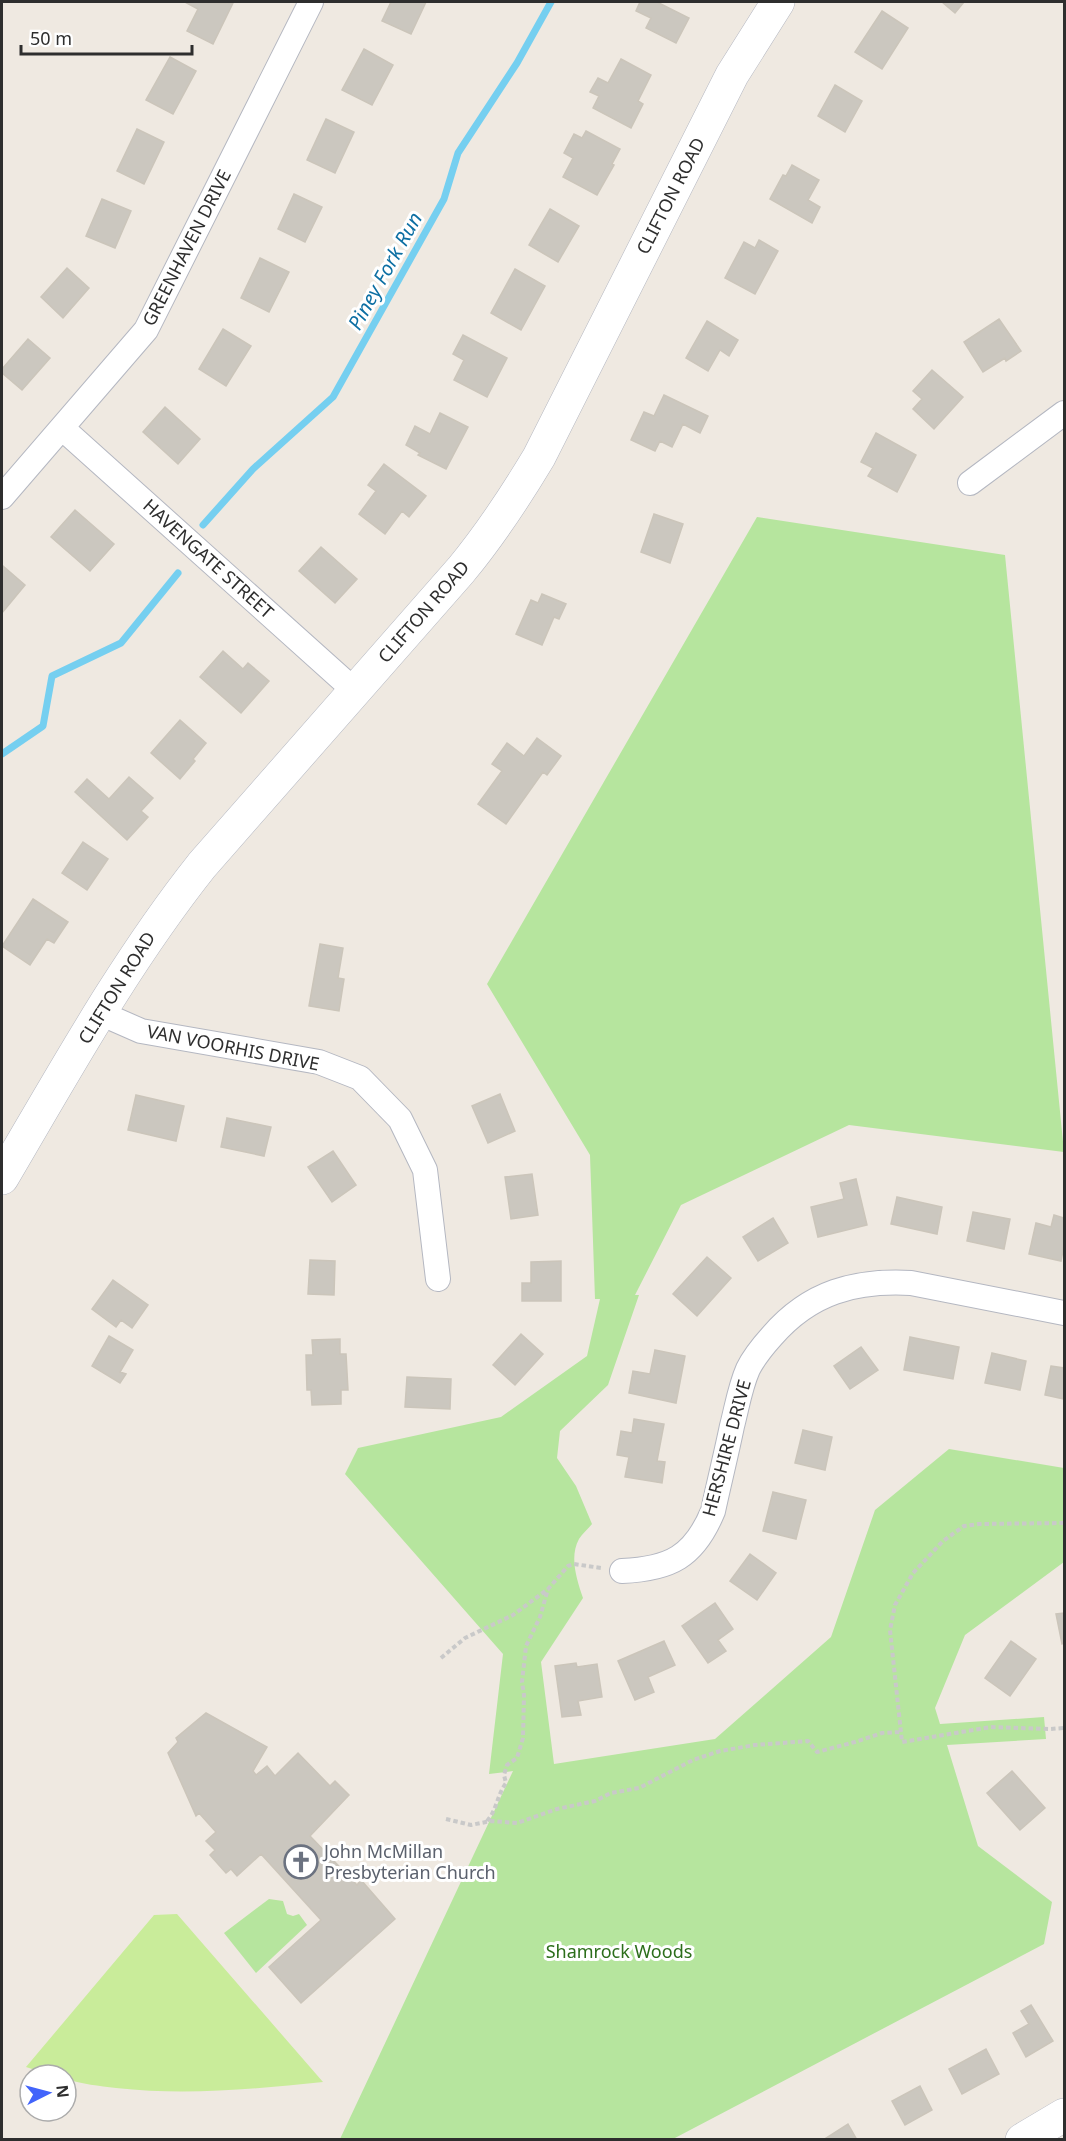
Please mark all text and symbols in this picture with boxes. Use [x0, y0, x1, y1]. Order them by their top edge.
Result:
scale bar [21, 18, 192, 56]
text: 50 m [30, 26, 72, 50]
street label: CLIFTON ROAD [630, 133, 710, 258]
street label: GREENHAVEN DRIVE [136, 165, 236, 330]
water label: Piney Fork Run [341, 207, 428, 334]
street label: HAVENGATE STREET [138, 493, 279, 623]
street label: CLIFTON ROAD [372, 555, 474, 667]
street label: CLIFTON ROAD [72, 927, 160, 1048]
street label: VAN VOORHIS DRIVE [145, 1019, 321, 1076]
street label: HERSHIRE DRIVE [696, 1377, 756, 1519]
place label: John McMillan Presbyterian Church [322, 1839, 496, 1884]
church icon: John McMillan Presbyterian Church [283, 1844, 319, 1880]
park label: Shamrock Woods [546, 1939, 692, 1963]
north arrow [18, 2063, 78, 2123]
text: N [51, 2084, 75, 2099]

